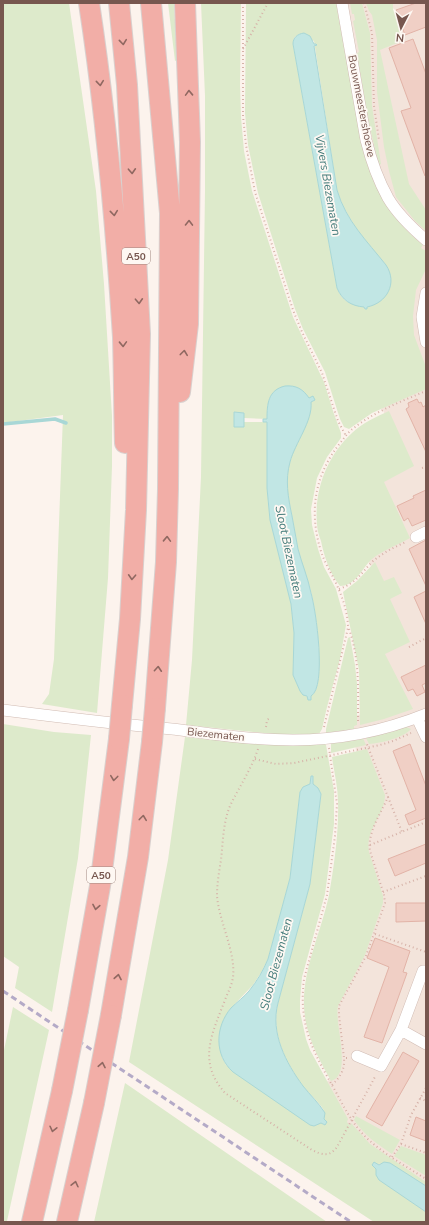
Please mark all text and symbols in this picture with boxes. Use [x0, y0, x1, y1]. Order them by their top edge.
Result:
north arrow [381, 8, 421, 48]
text: N [395, 30, 405, 45]
one-way arrow [118, 39, 127, 45]
street label: Bouwmeestershoeve [344, 54, 379, 159]
one-way arrow [95, 80, 104, 86]
one-way arrow [185, 90, 193, 96]
water label: Vijvers Biezematen [311, 133, 345, 237]
one-way arrow [128, 168, 136, 174]
one-way arrow [109, 210, 118, 216]
one-way arrow [185, 220, 193, 226]
road number: A50 [122, 248, 150, 264]
one-way arrow [134, 298, 143, 304]
one-way arrow [118, 341, 127, 347]
one-way arrow [179, 350, 188, 356]
water label: Sloot Biezematen [271, 504, 307, 600]
one-way arrow [163, 536, 171, 542]
one-way arrow [128, 574, 136, 580]
one-way arrow [154, 666, 163, 672]
street label: Biezematen [186, 724, 245, 745]
one-way arrow [110, 775, 119, 781]
one-way arrow [138, 815, 147, 821]
road number: A50 [87, 867, 115, 883]
one-way arrow [92, 904, 101, 910]
water label: Sloot Biezematen [256, 916, 296, 1012]
one-way arrow [113, 974, 122, 980]
one-way arrow [97, 1061, 105, 1068]
one-way arrow [50, 1125, 58, 1132]
one-way arrow [71, 1181, 79, 1187]

